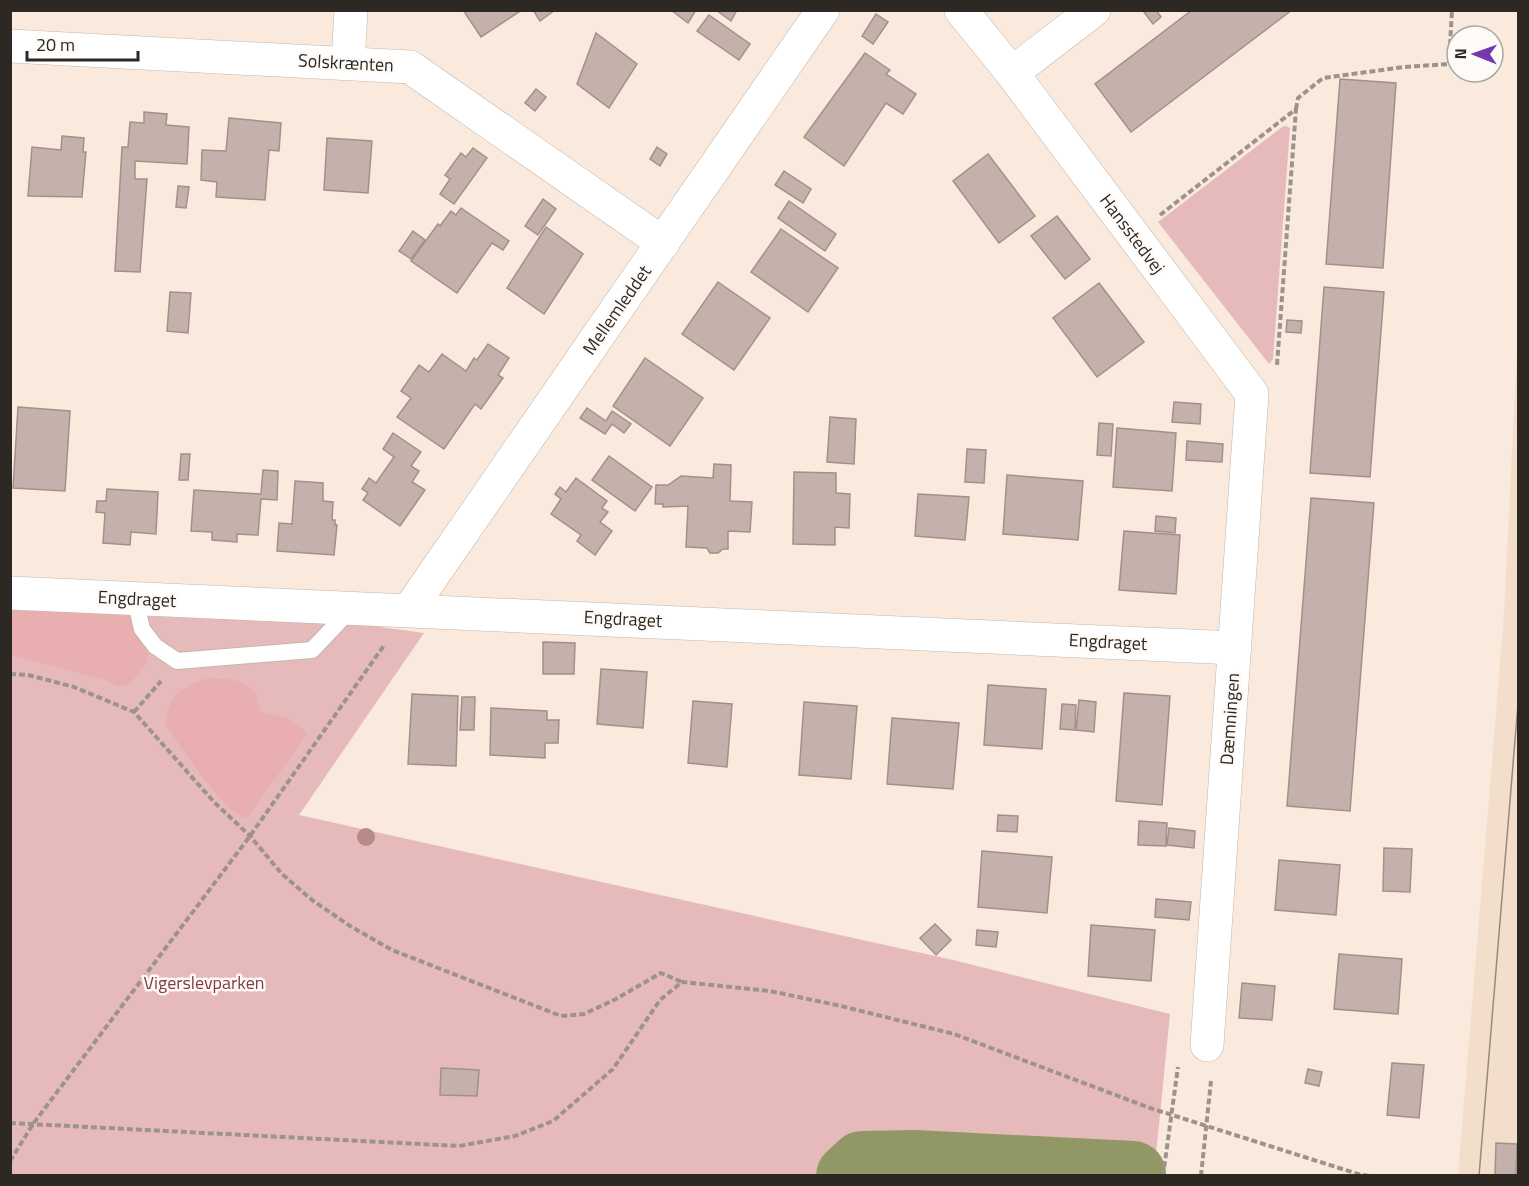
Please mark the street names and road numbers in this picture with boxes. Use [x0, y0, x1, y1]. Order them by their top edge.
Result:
street label: Solskrænten [297, 47, 395, 78]
street label: Hansstedvej [1093, 188, 1171, 279]
street label: Mellemleddet [576, 259, 658, 360]
street label: Engdraget [97, 583, 177, 614]
street label: Engdraget [583, 603, 663, 634]
street label: Engdraget [1068, 626, 1148, 657]
street label: Dæmningen [1213, 672, 1246, 766]

